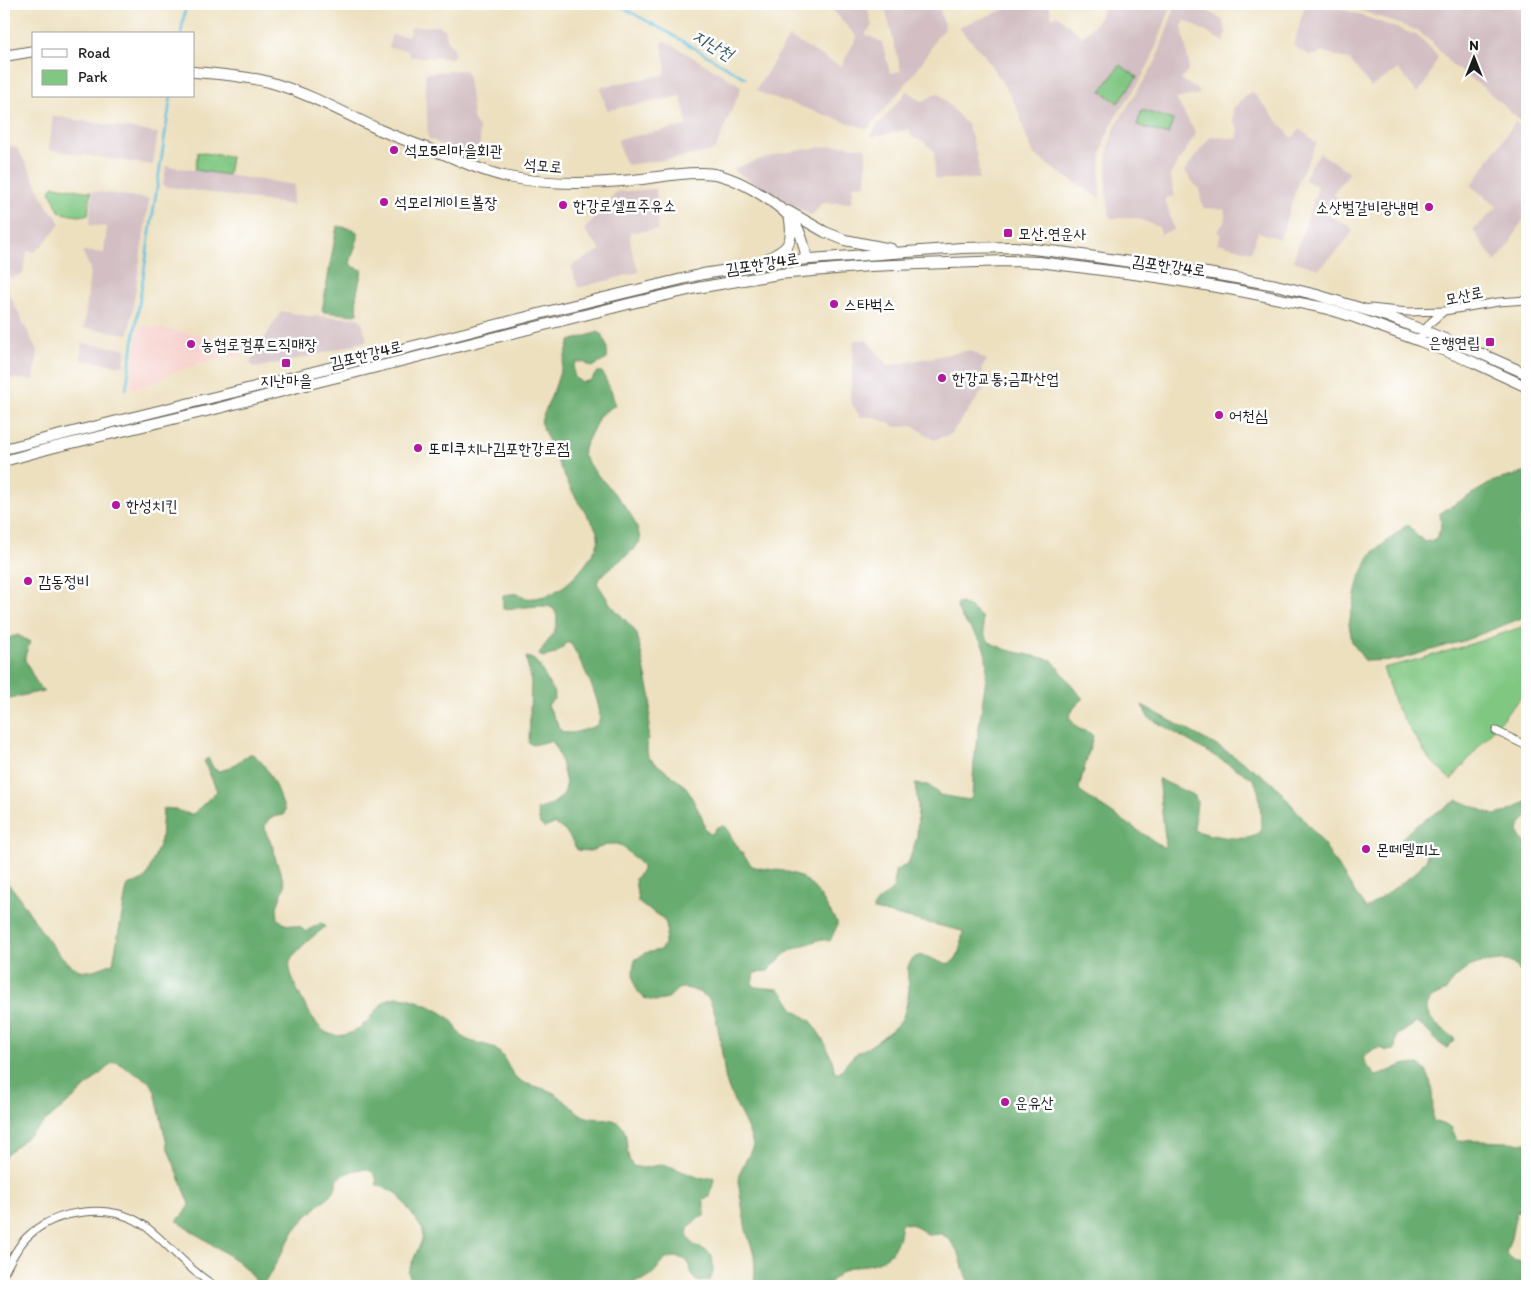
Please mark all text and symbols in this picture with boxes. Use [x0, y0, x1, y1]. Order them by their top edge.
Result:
water label: 지난천 [689, 25, 739, 66]
legend [32, 32, 195, 98]
north arrow [1448, 32, 1498, 82]
text: N [1469, 37, 1479, 54]
text: Road [78, 44, 111, 62]
text: Park [78, 68, 108, 86]
place label: 석모5리마을회관 [404, 141, 503, 160]
marker: 석모5리마을회관 [388, 144, 400, 156]
street label: 석모로 [523, 154, 563, 177]
place label: 석모리게이트볼장 [394, 193, 497, 212]
marker: 석모리게이트볼장 [378, 196, 390, 208]
place label: 한강로셀프주유소 [573, 196, 676, 215]
place label: 소삿벌갈비랑냉면 [1316, 198, 1419, 217]
marker: 한강로셀프주유소 [557, 199, 569, 211]
marker: 소삿벌갈비랑냉면 [1423, 201, 1435, 213]
place label: 모산.연운사 [1018, 224, 1086, 243]
marker: 모산.연운사 [1002, 227, 1014, 239]
street label: 김포한강4로 [724, 248, 800, 279]
street label: 김포한강4로 [1131, 251, 1207, 280]
street label: 모산로 [1443, 282, 1485, 309]
place label: 스타벅스 [844, 295, 896, 314]
marker: 스타벅스 [828, 298, 840, 310]
place label: 은행연립 [1429, 333, 1480, 352]
place label: 농협로컬푸드직매장 [201, 335, 317, 354]
street label: 김포한강4로 [328, 336, 404, 373]
marker: 은행연립 [1484, 336, 1496, 348]
marker: 농협로컬푸드직매장 [185, 338, 197, 350]
marker: 지난마을 [280, 357, 292, 369]
place label: 한강교통;금파산업 [952, 369, 1059, 388]
place label: 지난마을 [260, 371, 312, 390]
marker: 한강교통;금파산업 [936, 372, 948, 384]
place label: 어천심 [1229, 406, 1268, 425]
marker: 어천심 [1213, 409, 1225, 421]
place label: 또띠쿠치나김포한강로점 [428, 439, 570, 458]
marker: 또띠쿠치나김포한강로점 [412, 442, 424, 454]
place label: 한성치킨 [126, 496, 178, 515]
marker: 한성치킨 [110, 499, 122, 511]
place label: 감동정비 [38, 572, 90, 591]
marker: 감동정비 [22, 575, 34, 587]
place label: 몬떼델피노 [1376, 840, 1440, 859]
marker: 몬떼델피노 [1360, 843, 1372, 855]
place label: 운유산 [1015, 1093, 1054, 1112]
marker: 운유산 [999, 1096, 1011, 1108]

